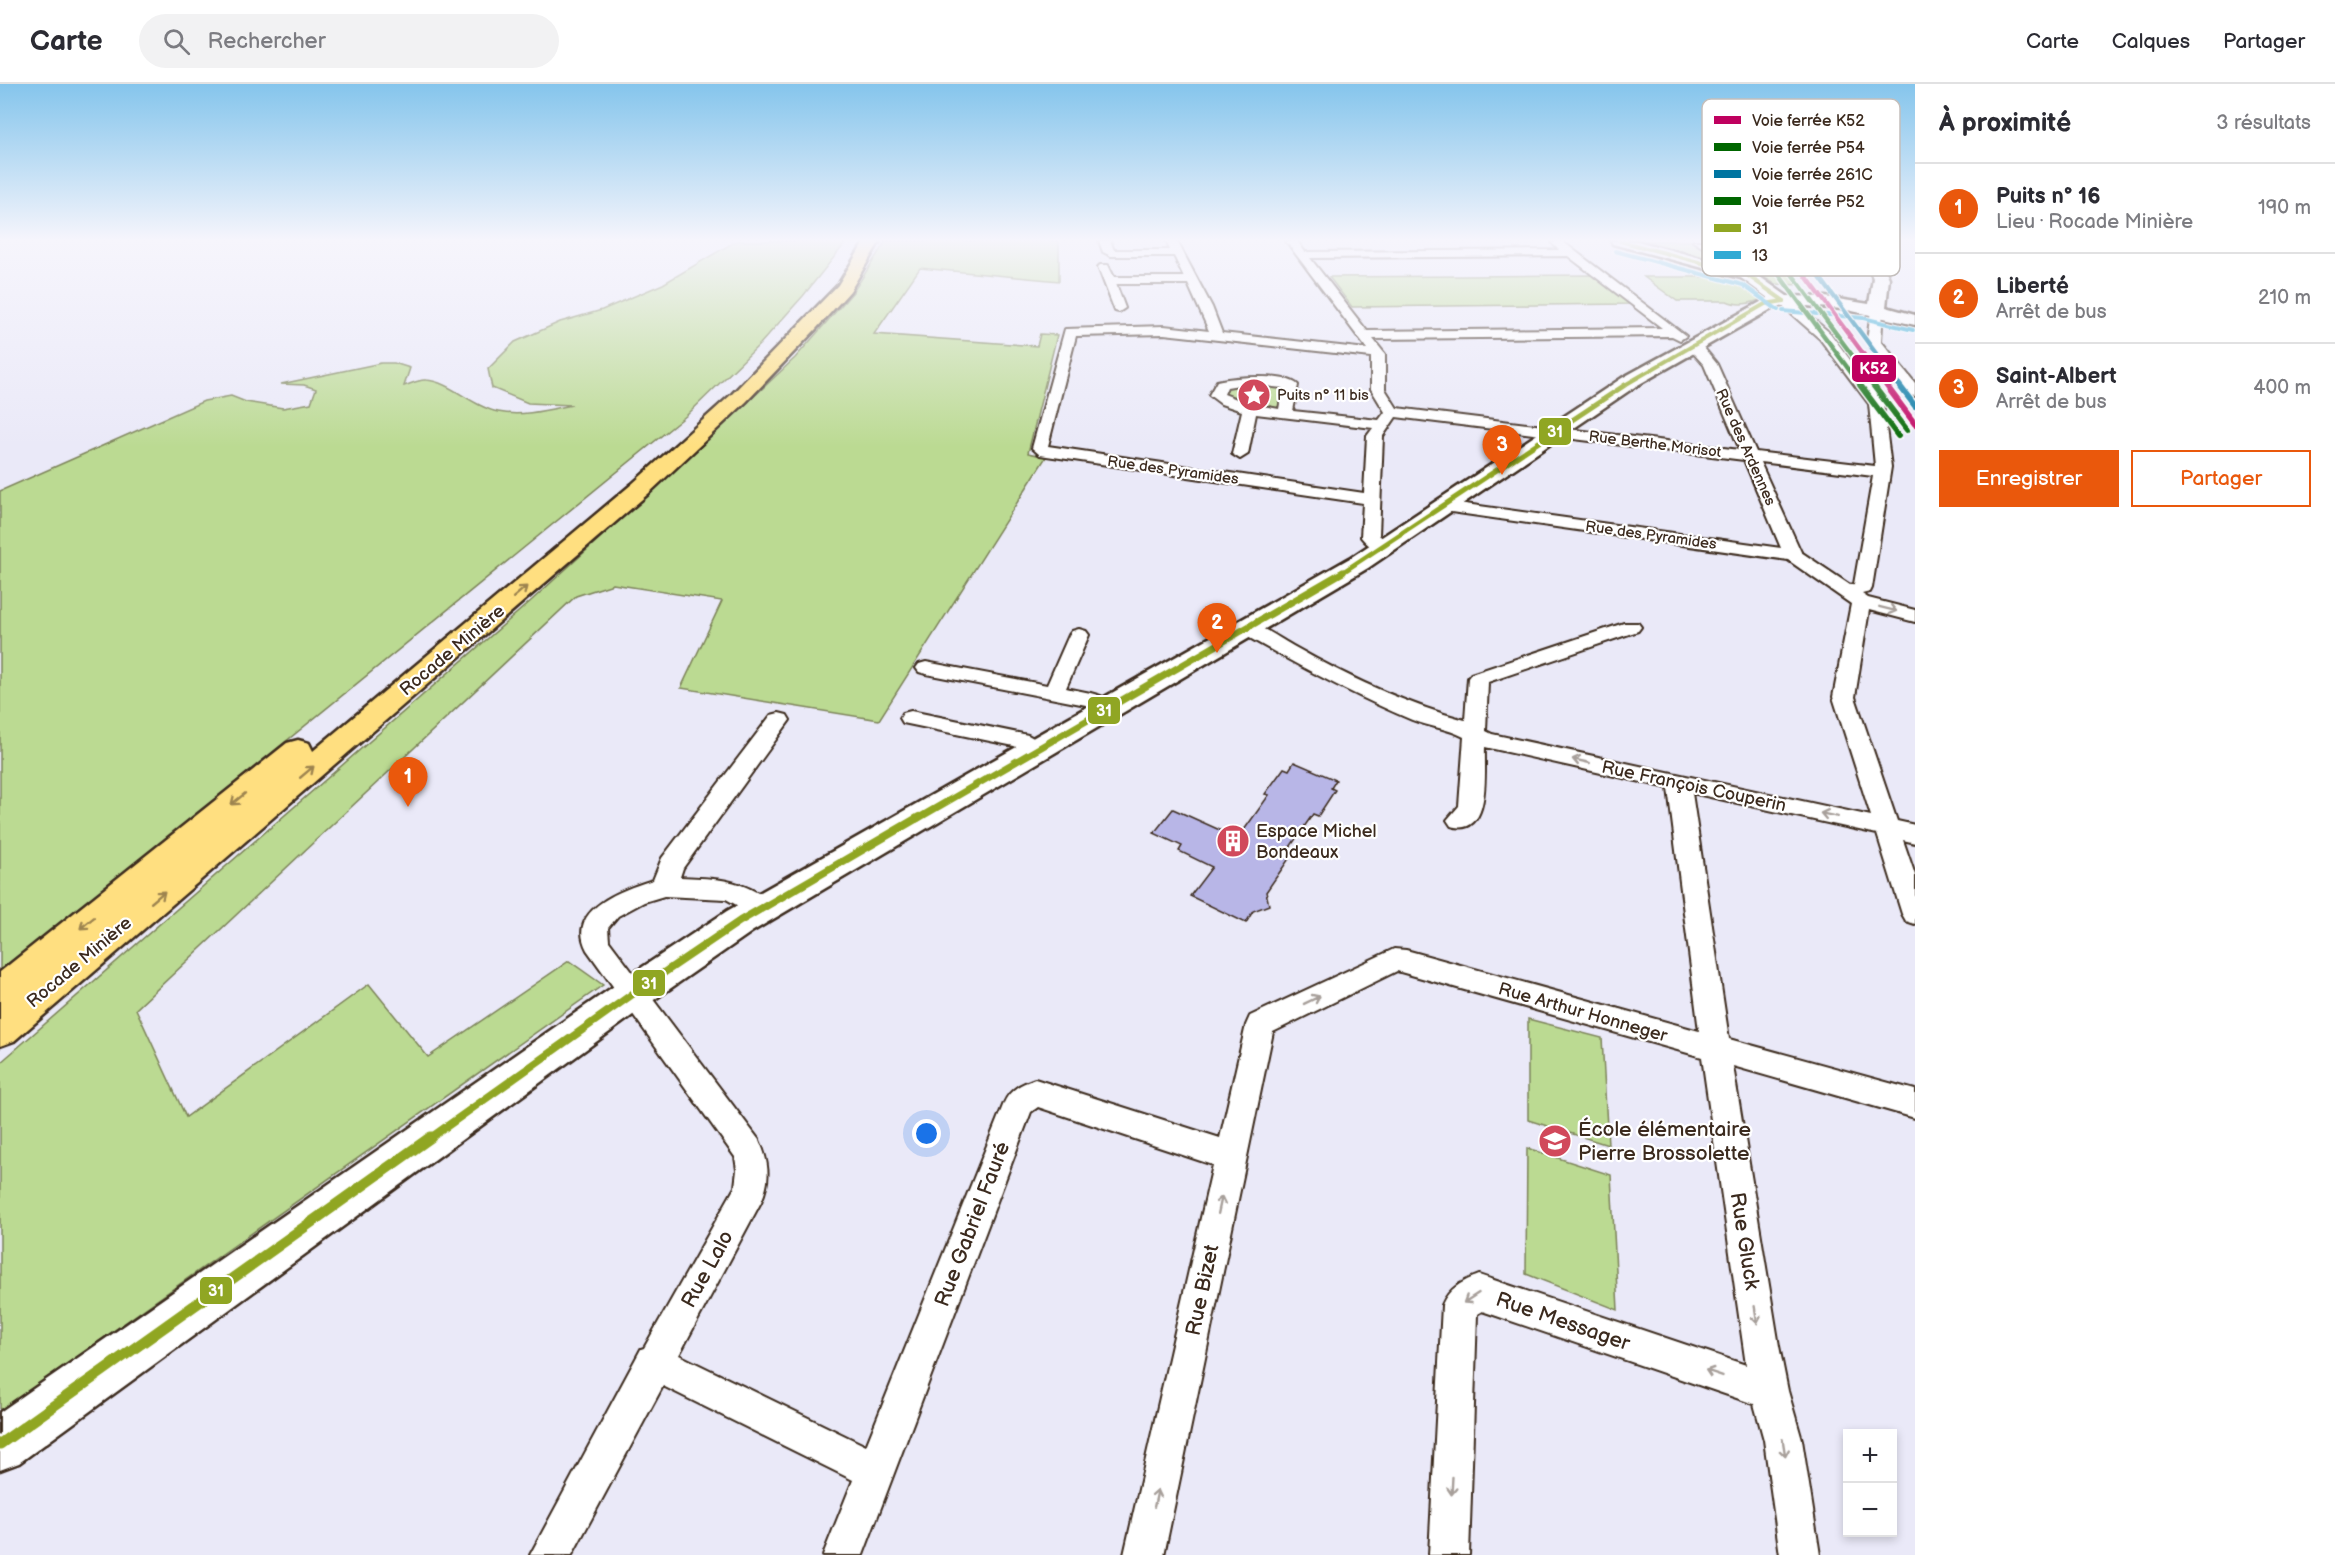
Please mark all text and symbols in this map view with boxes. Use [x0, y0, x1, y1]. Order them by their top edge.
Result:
search box [139, 14, 559, 68]
text: Carte [30, 25, 103, 58]
icon: search [160, 25, 193, 58]
text: Rechercher [208, 28, 326, 55]
text: Carte [2026, 29, 2079, 54]
text: Calques [2112, 29, 2190, 54]
text: Partager [2223, 29, 2305, 54]
legend [1702, 99, 1900, 276]
text: À proximité [1939, 108, 2071, 139]
text: 3 résultats [2216, 111, 2311, 135]
text: Voie ferrée K52 [1752, 112, 1865, 131]
text: Voie ferrée P54 [1752, 139, 1865, 158]
text: Voie ferrée 261C [1752, 166, 1873, 185]
text: Puits n° 16 [1996, 183, 2101, 210]
text: Voie ferrée P52 [1752, 193, 1865, 212]
text: 1 [1954, 196, 1963, 220]
text: 190 m [2258, 196, 2311, 220]
text: Lieu · Rocade Minière [1996, 210, 2193, 234]
text: 31 [1752, 220, 1768, 239]
text: 13 [1752, 247, 1768, 266]
text: Liberté [1996, 273, 2069, 300]
text: 2 [1953, 286, 1964, 310]
text: 210 m [2258, 286, 2311, 310]
text: Arrêt de bus [1996, 300, 2107, 324]
line badge: K52 [1851, 354, 1897, 383]
text: K52 [1859, 360, 1889, 379]
text: Saint-Albert [1996, 363, 2117, 390]
text: 3 [1953, 376, 1964, 400]
text: 400 m [2253, 376, 2311, 400]
place icon: Puits n° 11 bis [1236, 377, 1272, 413]
place label: Puits n° 11 bis [1277, 386, 1369, 405]
street label: Rue des Ardennes [1711, 386, 1780, 509]
text: Arrêt de bus [1996, 390, 2107, 414]
line badge: 31 [1538, 417, 1572, 446]
text: 31 [1547, 423, 1563, 442]
pin: 3 [1482, 426, 1522, 475]
street label: Rue Berthe Morisot [1588, 427, 1723, 462]
button: Enregistrer [1939, 450, 2119, 507]
button: Partager [2131, 450, 2311, 507]
street label: Rue des Pyramides [1106, 452, 1240, 489]
street label: Rue des Pyramides [1584, 517, 1718, 554]
one-way arrow [512, 585, 528, 598]
street label: Rocade Minière [396, 600, 509, 700]
one-way arrow [1878, 603, 1897, 615]
pin: 2 [1198, 604, 1236, 653]
line badge: 31 [1087, 696, 1121, 725]
text: 31 [1096, 702, 1112, 721]
one-way arrow [1572, 755, 1591, 766]
street label: Rue François Couperin [1600, 757, 1788, 816]
pin: 1 [388, 758, 428, 807]
one-way arrow [299, 765, 314, 779]
one-way arrow [230, 793, 246, 806]
one-way arrow [1820, 809, 1839, 820]
place label: Espace Michel Bondeaux [1256, 821, 1376, 863]
building icon: Espace Michel Bondeaux [1215, 823, 1251, 859]
one-way arrow [150, 890, 165, 904]
street label: Rocade Minière [23, 912, 136, 1012]
one-way arrow [79, 916, 95, 929]
line badge: 31 [632, 969, 666, 997]
text: 31 [641, 975, 657, 994]
street label: Rue Arthur Honneger [1496, 978, 1670, 1047]
one-way arrow [1303, 993, 1321, 1005]
place label: École élémentaire Pierre Brossolette [1578, 1117, 1751, 1166]
your location [912, 1119, 941, 1148]
school or university icon: École élémentaire Pierre Brossolette [1537, 1123, 1573, 1159]
street label: Rue Gabriel Fauré [929, 1138, 1016, 1310]
street label: Rue Gluck [1724, 1191, 1765, 1292]
one-way arrow [1215, 1195, 1226, 1215]
street label: Rue Lalo [676, 1226, 739, 1312]
street label: Rue Bizet [1181, 1242, 1224, 1338]
line badge: 31 [199, 1276, 233, 1305]
text: 31 [208, 1282, 224, 1301]
street label: Rue Messager [1492, 1287, 1634, 1356]
one-way arrow [1463, 1291, 1480, 1304]
one-way arrow [1751, 1304, 1762, 1324]
one-way arrow [1705, 1366, 1724, 1377]
map controls [1843, 1429, 1897, 1537]
button: + [1843, 1429, 1897, 1483]
one-way arrow [1778, 1437, 1789, 1457]
one-way arrow [1447, 1476, 1458, 1496]
button: − [1843, 1483, 1897, 1537]
one-way arrow [1151, 1489, 1163, 1508]

